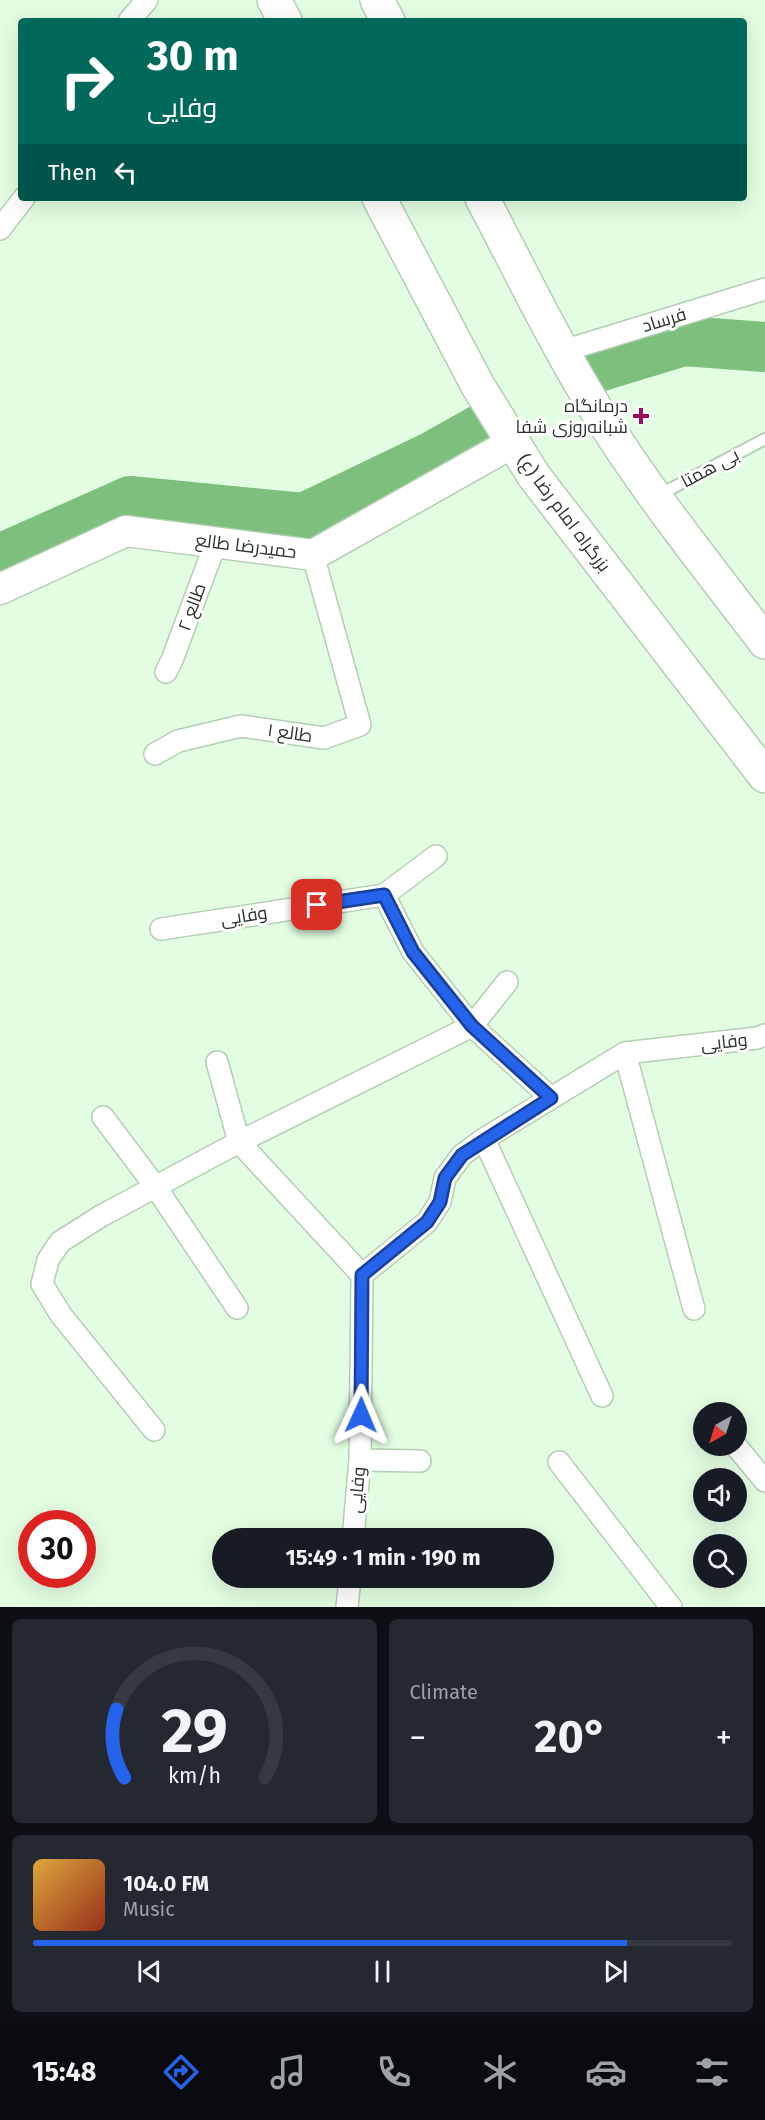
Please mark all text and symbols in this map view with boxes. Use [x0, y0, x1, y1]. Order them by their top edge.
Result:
text: 30 m [147, 31, 239, 81]
icon: right [48, 42, 126, 120]
text: وفایی [147, 92, 217, 124]
icon: left [109, 156, 142, 189]
text: Then [48, 159, 97, 186]
street label: فرساد [639, 303, 689, 337]
place label: درمانگاه شبانه‌روزی شفا [515, 395, 628, 438]
marker: درمانگاه شبانه‌روزی شفا [632, 407, 650, 425]
street label: بی همتا [677, 444, 743, 492]
street label: بزرگراه امام رضا (ع) [512, 450, 615, 577]
street label: حمیدرضا طالع [194, 529, 298, 564]
street label: طالع ۲ [173, 580, 212, 634]
street label: طالع ۱ [266, 719, 314, 748]
pin [291, 879, 342, 930]
icon: arrive [300, 888, 333, 921]
street label: وفایی [219, 901, 269, 931]
street label: وفایی [700, 1029, 748, 1055]
position arrow [329, 1383, 393, 1447]
north arrow [693, 1402, 747, 1456]
map controls [693, 1402, 747, 1588]
street label: وفایی [344, 1466, 370, 1514]
button: sound [693, 1468, 747, 1522]
speed limit sign: 30 [18, 1510, 96, 1588]
button: search [693, 1534, 747, 1588]
text: 15:49 · 1 min · 190 m [285, 1544, 481, 1571]
text: Climate [410, 1680, 478, 1704]
text: 29 [161, 1694, 228, 1769]
text: 20° [534, 1710, 607, 1764]
text: − [410, 1718, 426, 1758]
text: + [716, 1718, 732, 1758]
text: km/h [168, 1763, 221, 1789]
text: 104.0 FM [123, 1870, 209, 1897]
text: Music [123, 1897, 175, 1921]
icon: previous [133, 1955, 166, 1988]
icon: pause [366, 1955, 399, 1988]
icon: next [599, 1955, 632, 1988]
icon: directions [160, 2051, 202, 2093]
icon: music [267, 2051, 309, 2093]
icon: phone [373, 2051, 415, 2093]
icon: climate [479, 2051, 521, 2093]
icon: car [585, 2051, 627, 2093]
icon: filters [691, 2051, 733, 2093]
text: 15:48 [32, 2056, 96, 2088]

